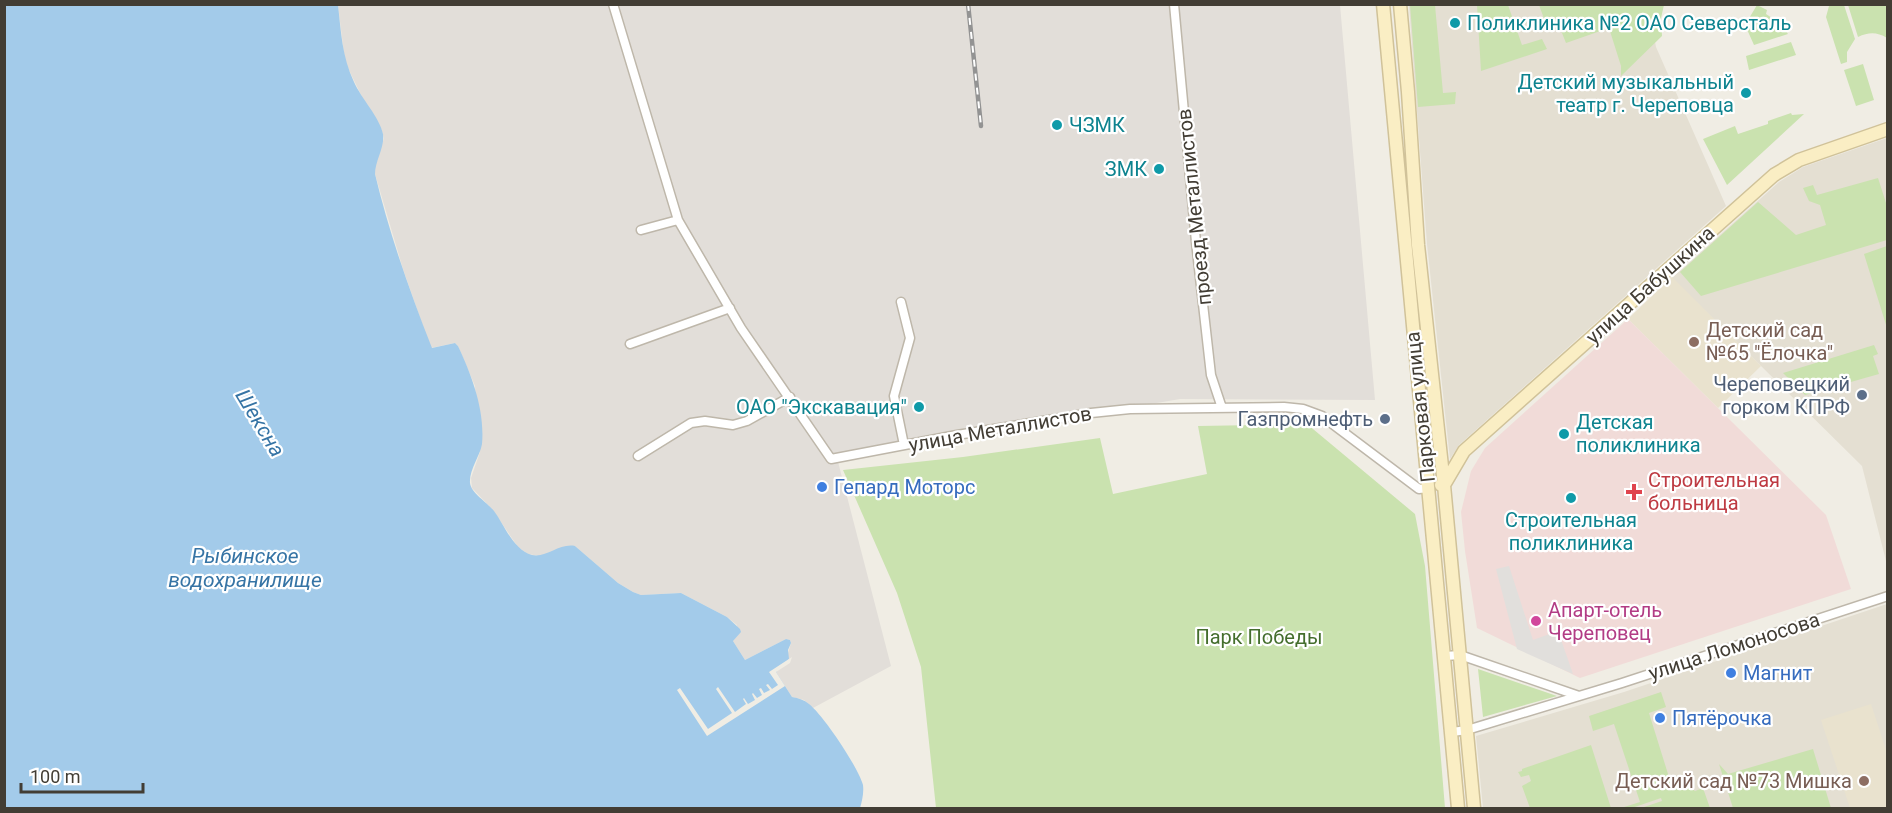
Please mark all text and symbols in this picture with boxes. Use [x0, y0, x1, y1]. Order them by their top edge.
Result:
place label: Поликлиника №2 ОАО Северсталь [1467, 11, 1791, 35]
marker: Поликлиника №2 ОАО Северсталь [1448, 16, 1462, 30]
place label: Детский музыкальный театр г. Череповца [1518, 70, 1734, 117]
marker: Детский музыкальный театр г. Череповца [1739, 86, 1753, 100]
street label: проезд Металлистов [1172, 108, 1216, 306]
place label: ЧЗМК [1069, 113, 1125, 137]
marker: ЧЗМК [1050, 118, 1064, 132]
place label: ЗМК [1105, 157, 1147, 181]
marker: ЗМК [1152, 162, 1166, 176]
street label: улица Бабушкина [1581, 221, 1719, 349]
place label: Детский сад №65 "Ёлочка" [1706, 318, 1833, 365]
street label: Парковая улица [1400, 330, 1440, 484]
marker: Детский сад №65 "Ёлочка" [1687, 335, 1701, 349]
place label: Череповецкий горком КПРФ [1713, 372, 1850, 419]
water label: Шексна [231, 385, 289, 461]
marker: Череповецкий горком КПРФ [1855, 388, 1869, 402]
place label: ОАО "Экскавация" [736, 395, 907, 419]
marker: ОАО "Экскавация" [912, 400, 926, 414]
street label: улица Металлистов [907, 401, 1093, 457]
place label: Газпромнефть [1238, 407, 1373, 431]
place label: Детская поликлиника [1576, 410, 1701, 457]
marker: Газпромнефть [1378, 412, 1392, 426]
marker: Детская поликлиника [1557, 427, 1571, 441]
place label: Строительная больница [1648, 468, 1780, 515]
place label: Гепард Моторс [834, 475, 975, 499]
marker: Гепард Моторс [815, 480, 829, 494]
marker: Строительная больница [1625, 483, 1643, 501]
marker: Строительная поликлиника [1564, 491, 1578, 505]
place label: Строительная поликлиника [1505, 508, 1637, 555]
water label: Рыбинское водохранилище [168, 544, 322, 592]
place label: Апарт-отель Череповец [1548, 598, 1662, 645]
street label: улица Ломоносова [1645, 607, 1823, 685]
marker: Апарт-отель Череповец [1529, 614, 1543, 628]
park label: Парк Победы [1195, 625, 1323, 649]
place label: Магнит [1743, 661, 1813, 685]
marker: Магнит [1724, 666, 1738, 680]
place label: Пятёрочка [1672, 706, 1772, 730]
marker: Пятёрочка [1653, 711, 1667, 725]
scale bar [21, 756, 142, 794]
text: 100 m [30, 766, 81, 787]
place label: Детский сад №73 Мишка [1615, 769, 1852, 793]
marker: Детский сад №73 Мишка [1857, 774, 1871, 788]

